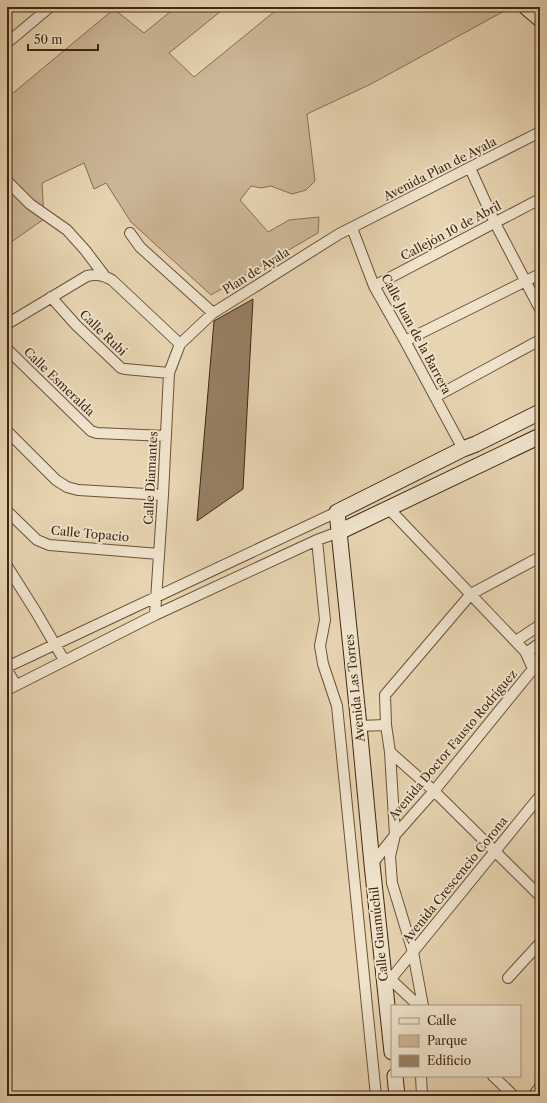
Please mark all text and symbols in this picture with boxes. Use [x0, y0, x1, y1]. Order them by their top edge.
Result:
scale bar [28, 26, 98, 52]
text: 50 m [34, 32, 63, 47]
street label: Avenida Plan de Ayala [380, 133, 499, 204]
street label: Callejón 10 de Abril [398, 197, 504, 263]
street label: Plan de Ayala [220, 244, 292, 297]
street label: Calle Juan de la Barrera [378, 271, 455, 397]
street label: Calle Rubí [77, 307, 130, 359]
street label: Calle Esmeralda [21, 344, 98, 420]
street label: Calle Diamantes [141, 431, 160, 525]
street label: Calle Topacio [50, 523, 130, 544]
street label: Avenida Las Torres [341, 633, 368, 744]
street label: Avenida Doctor Fausto Rodríguez [385, 666, 520, 824]
street label: Avenida Crescencio Corona [398, 813, 511, 947]
street label: Calle Guamúchil [366, 885, 391, 982]
legend [391, 1005, 521, 1077]
text: Calle [427, 1013, 457, 1028]
text: Parque [427, 1033, 468, 1048]
text: Edificio [427, 1053, 471, 1068]

